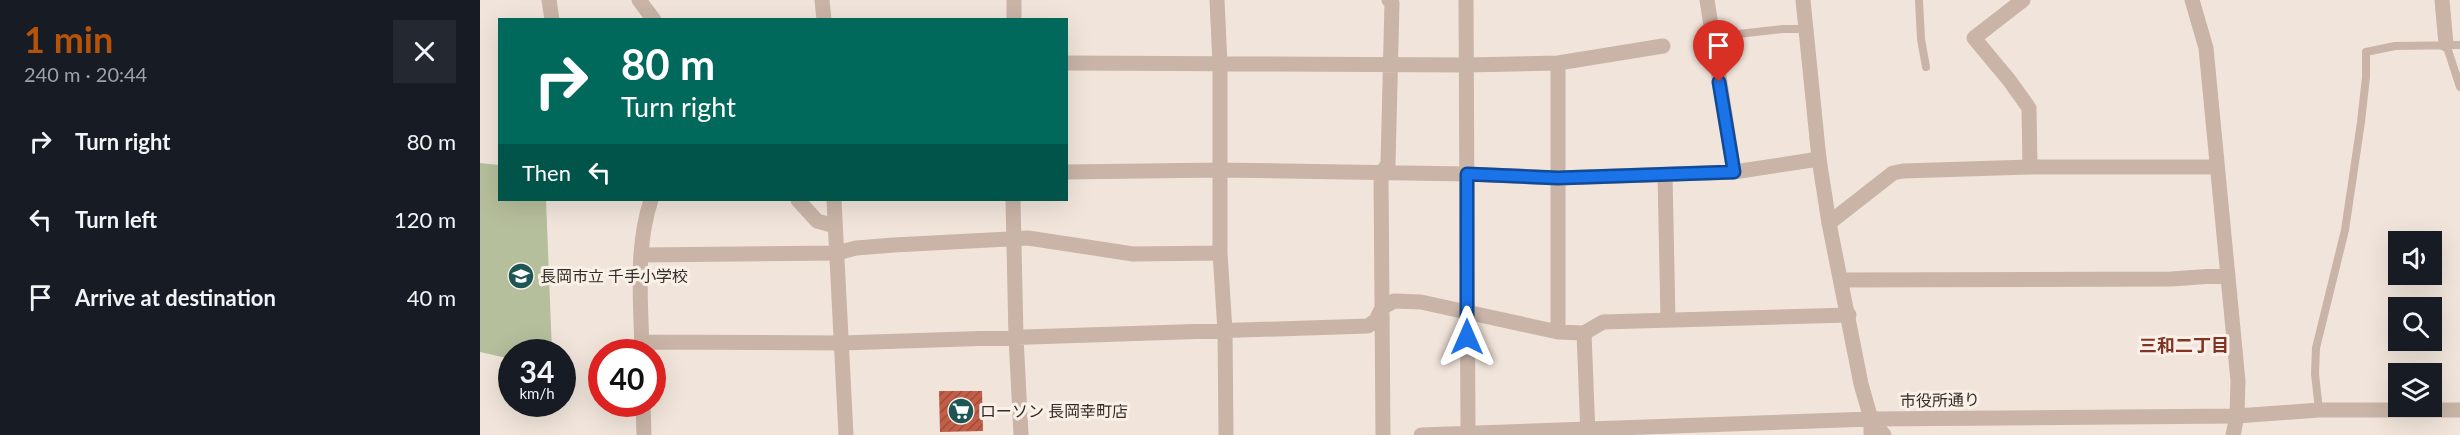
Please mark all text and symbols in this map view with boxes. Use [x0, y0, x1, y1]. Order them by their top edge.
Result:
text: 1 min [24, 17, 113, 61]
button: close [393, 20, 456, 83]
pin [1693, 20, 1744, 82]
icon: arrive [1702, 29, 1735, 62]
text: 80 m [621, 39, 715, 89]
icon: right [522, 42, 600, 120]
text: 240 m · 20:44 [24, 62, 147, 86]
text: Turn right [621, 90, 736, 123]
icon: right [24, 125, 57, 158]
text: Turn right [75, 128, 170, 155]
text: 80 m [407, 128, 456, 155]
icon: left [583, 156, 616, 189]
text: Then [522, 159, 571, 186]
icon: left [24, 203, 57, 236]
text: Turn left [75, 206, 157, 233]
text: 120 m [394, 206, 456, 233]
map controls [2388, 231, 2442, 417]
button: sound [2388, 231, 2442, 285]
school or university icon: 長岡市立 千手小学校 [506, 261, 536, 291]
place label: 長岡市立 千手小学校 [540, 266, 688, 285]
icon: arrive [24, 281, 57, 314]
text: Arrive at destination [75, 284, 276, 311]
text: 40 m [407, 284, 456, 311]
button: search [2388, 297, 2442, 351]
position arrow [1435, 305, 1499, 369]
district label: 三和二丁目 [2139, 334, 2229, 356]
speed limit sign: 40 [588, 339, 666, 417]
text: 34 [520, 353, 554, 389]
button: layers [2388, 363, 2442, 417]
text: km/h [519, 384, 555, 402]
street label: 市役所通り [1900, 389, 1980, 410]
supermarket icon: ローソン 長岡幸町店 [946, 396, 976, 426]
place label: ローソン 長岡幸町店 [980, 401, 1128, 420]

